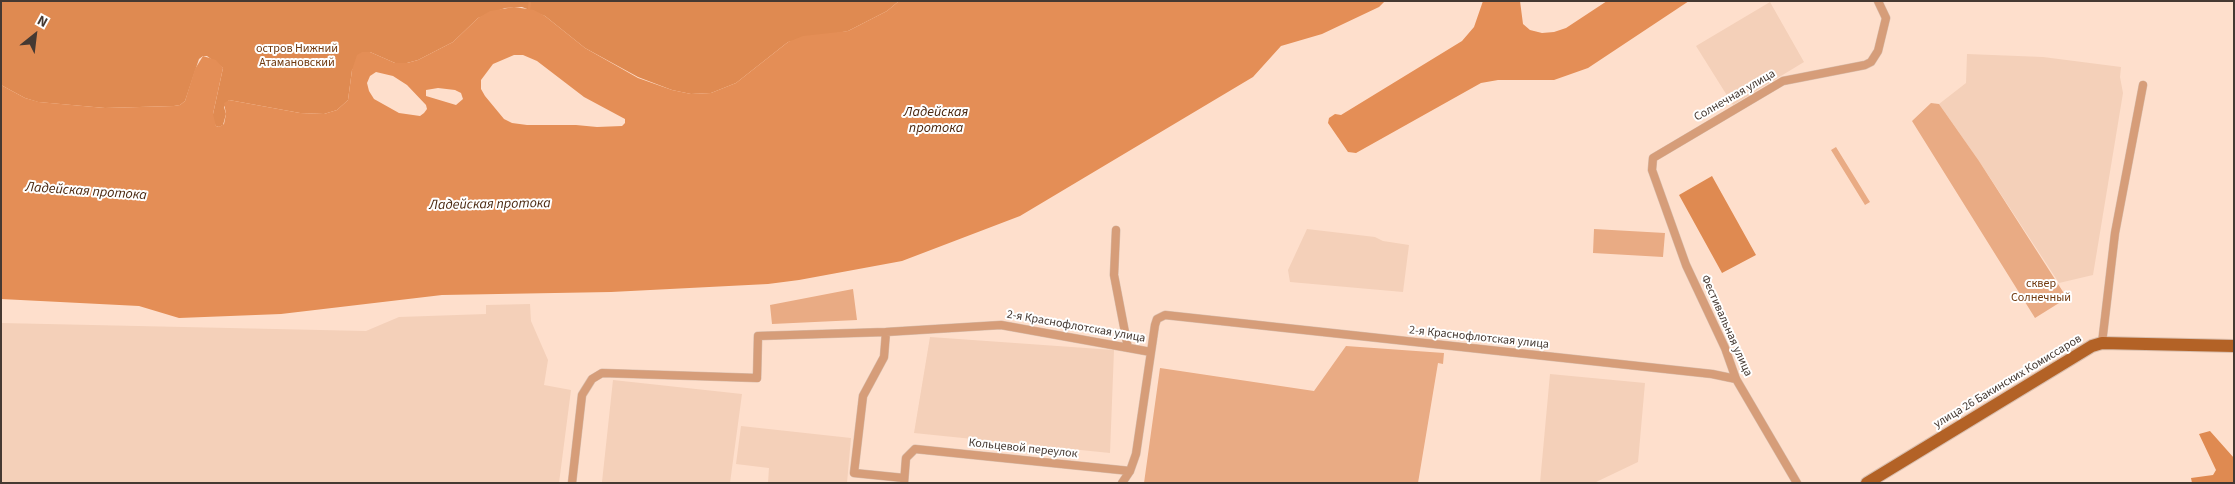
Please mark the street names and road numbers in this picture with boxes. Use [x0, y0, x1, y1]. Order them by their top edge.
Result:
street label: Солнечная улица [1692, 67, 1778, 125]
street label: Фестивальная улица [1697, 273, 1755, 379]
street label: 2-я Краснофлотская улица [1006, 308, 1146, 346]
street label: 2-я Краснофлотская улица [1408, 323, 1550, 353]
street label: улица 26 Бакинских Комиссаров [1931, 332, 2085, 432]
street label: Кольцевой переулок [968, 436, 1078, 462]

